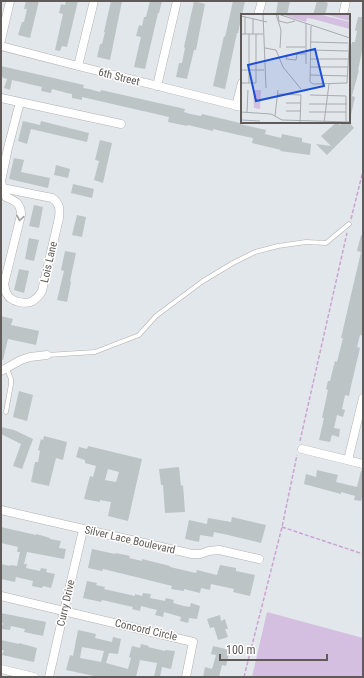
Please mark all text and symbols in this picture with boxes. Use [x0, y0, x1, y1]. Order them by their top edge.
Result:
inset map [241, 14, 350, 123]
street label: 6th Street [97, 66, 141, 88]
one-way arrow [16, 214, 24, 221]
street label: Lois Lane [38, 240, 60, 284]
street label: Silver Lace Boulevard [83, 523, 177, 557]
street label: Curry Drive [54, 578, 78, 628]
street label: Concord Circle [114, 617, 178, 643]
scale bar [220, 636, 327, 662]
text: 100 m [226, 643, 256, 657]

